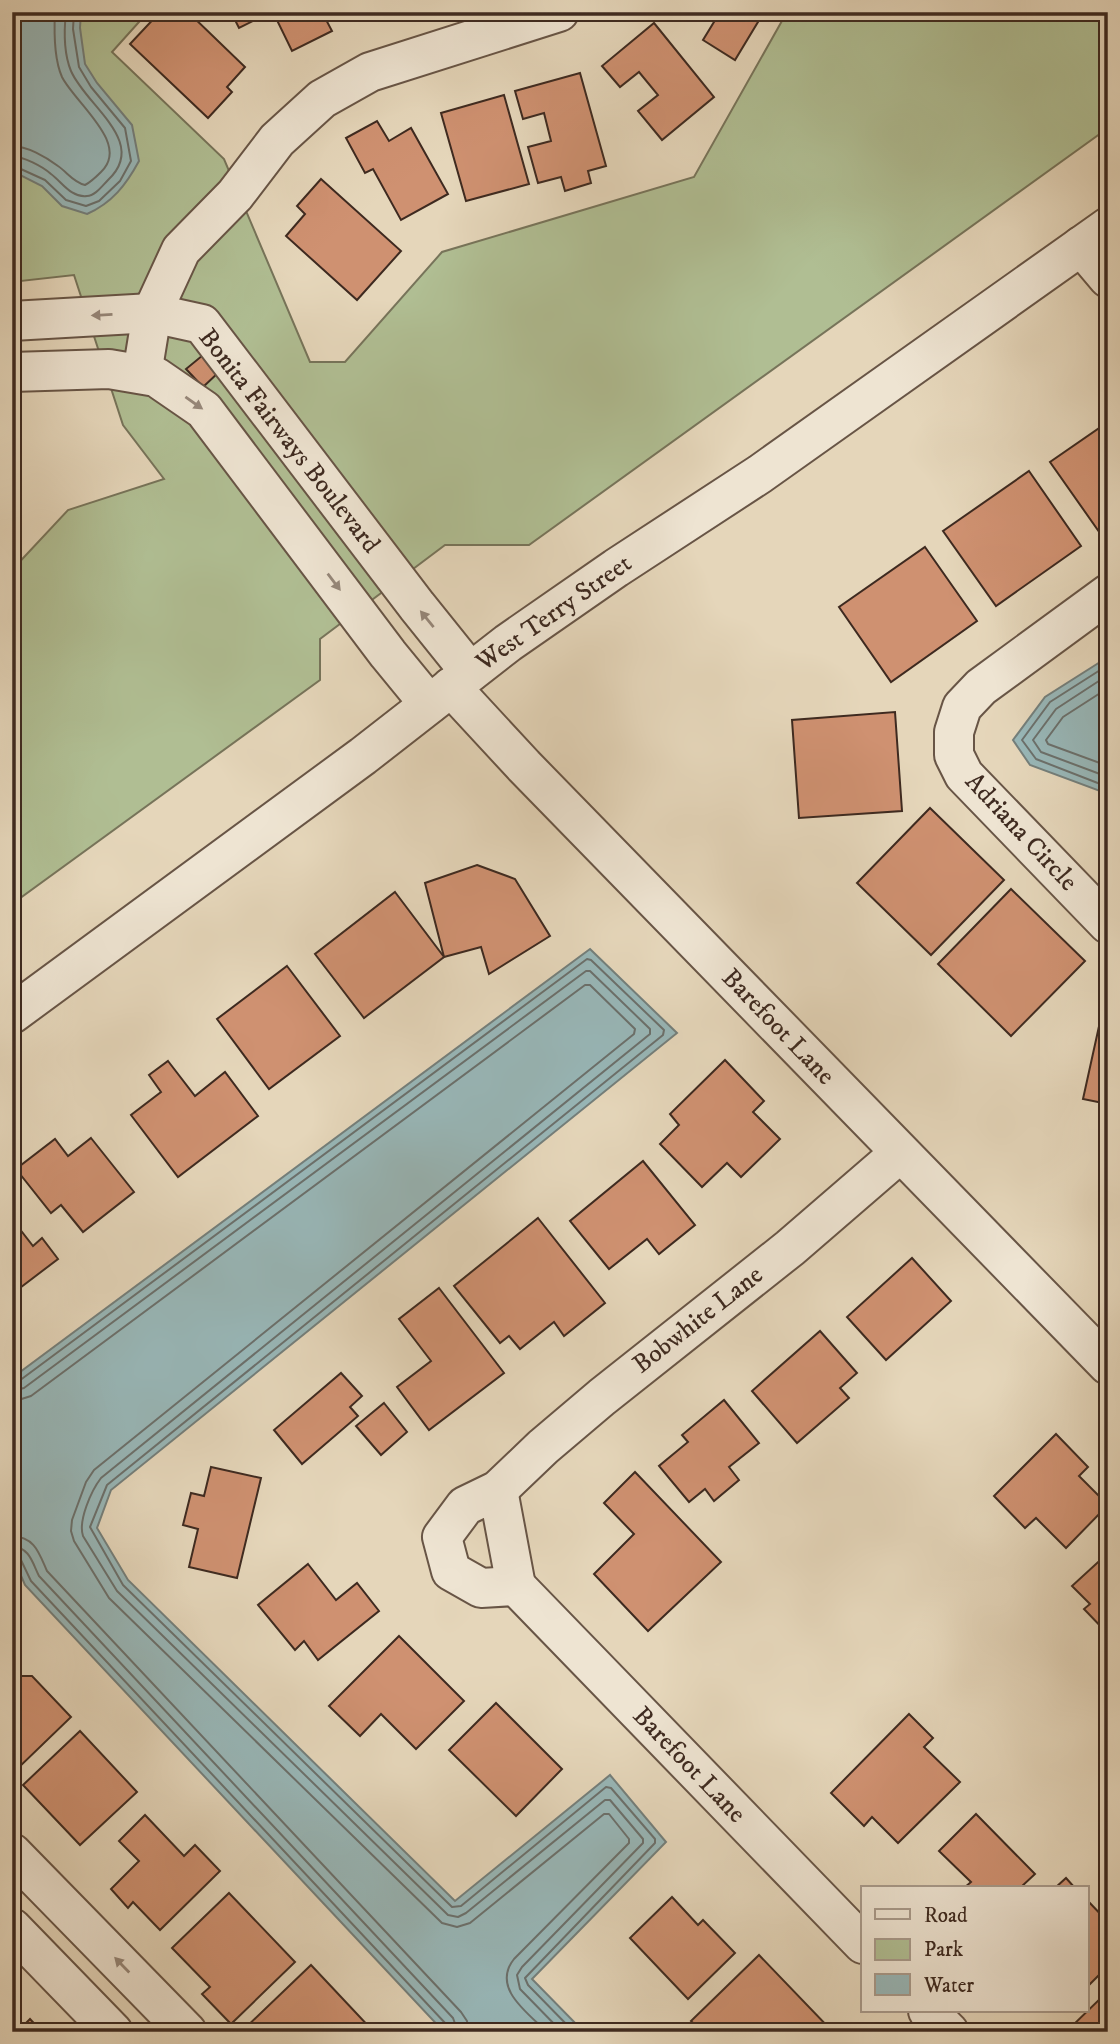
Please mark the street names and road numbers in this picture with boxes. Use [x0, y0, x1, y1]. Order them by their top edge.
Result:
street label: Bonita Fairways Boulevard [191, 322, 387, 560]
street label: West Terry Street [469, 547, 638, 679]
street label: Adriana Circle [958, 766, 1084, 898]
street label: Barefoot Lane [714, 962, 842, 1092]
street label: Bobwhite Lane [626, 1259, 770, 1381]
street label: Barefoot Lane [625, 1700, 753, 1830]

